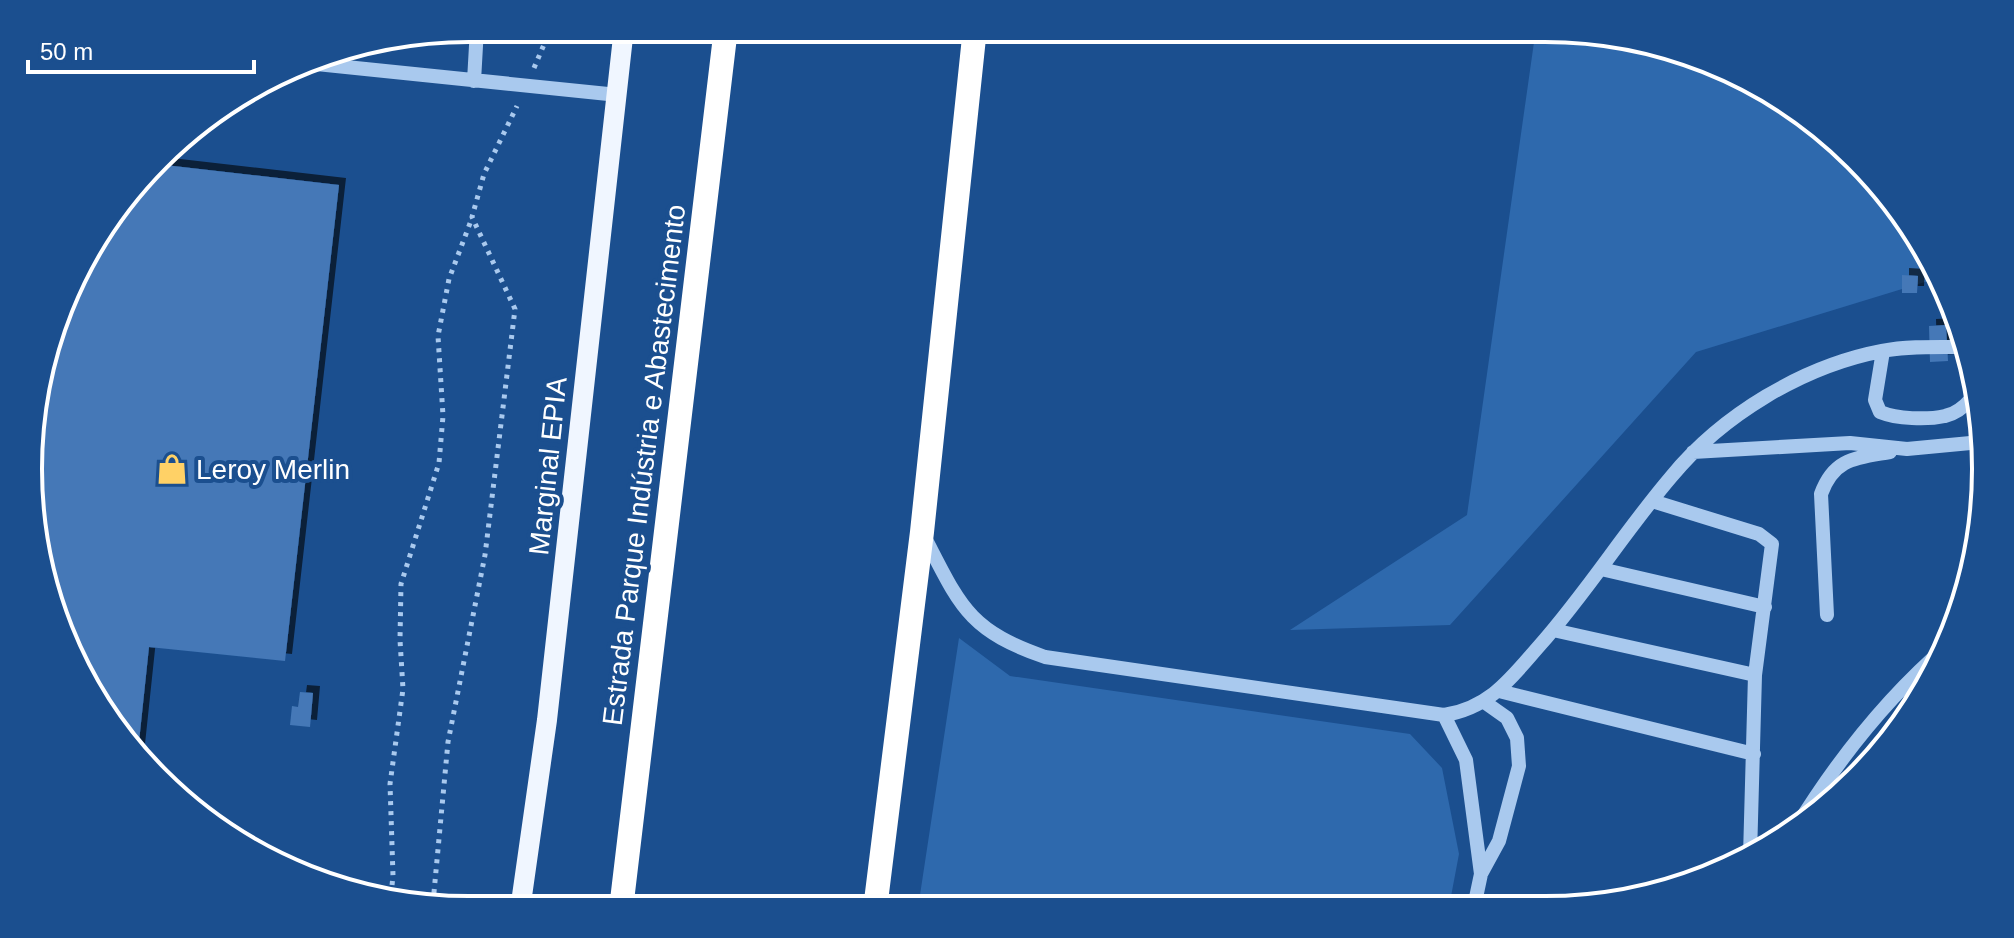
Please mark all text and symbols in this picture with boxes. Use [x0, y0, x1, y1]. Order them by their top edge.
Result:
scale bar [28, 24, 254, 74]
text: 50 m [40, 38, 93, 65]
street label: Estrada Parque Indústria e Abastecimento [597, 203, 691, 727]
street label: Marginal EPIA [523, 375, 573, 557]
shop icon: Leroy Merlin [155, 452, 189, 486]
place label: Leroy Merlin [196, 454, 350, 485]

